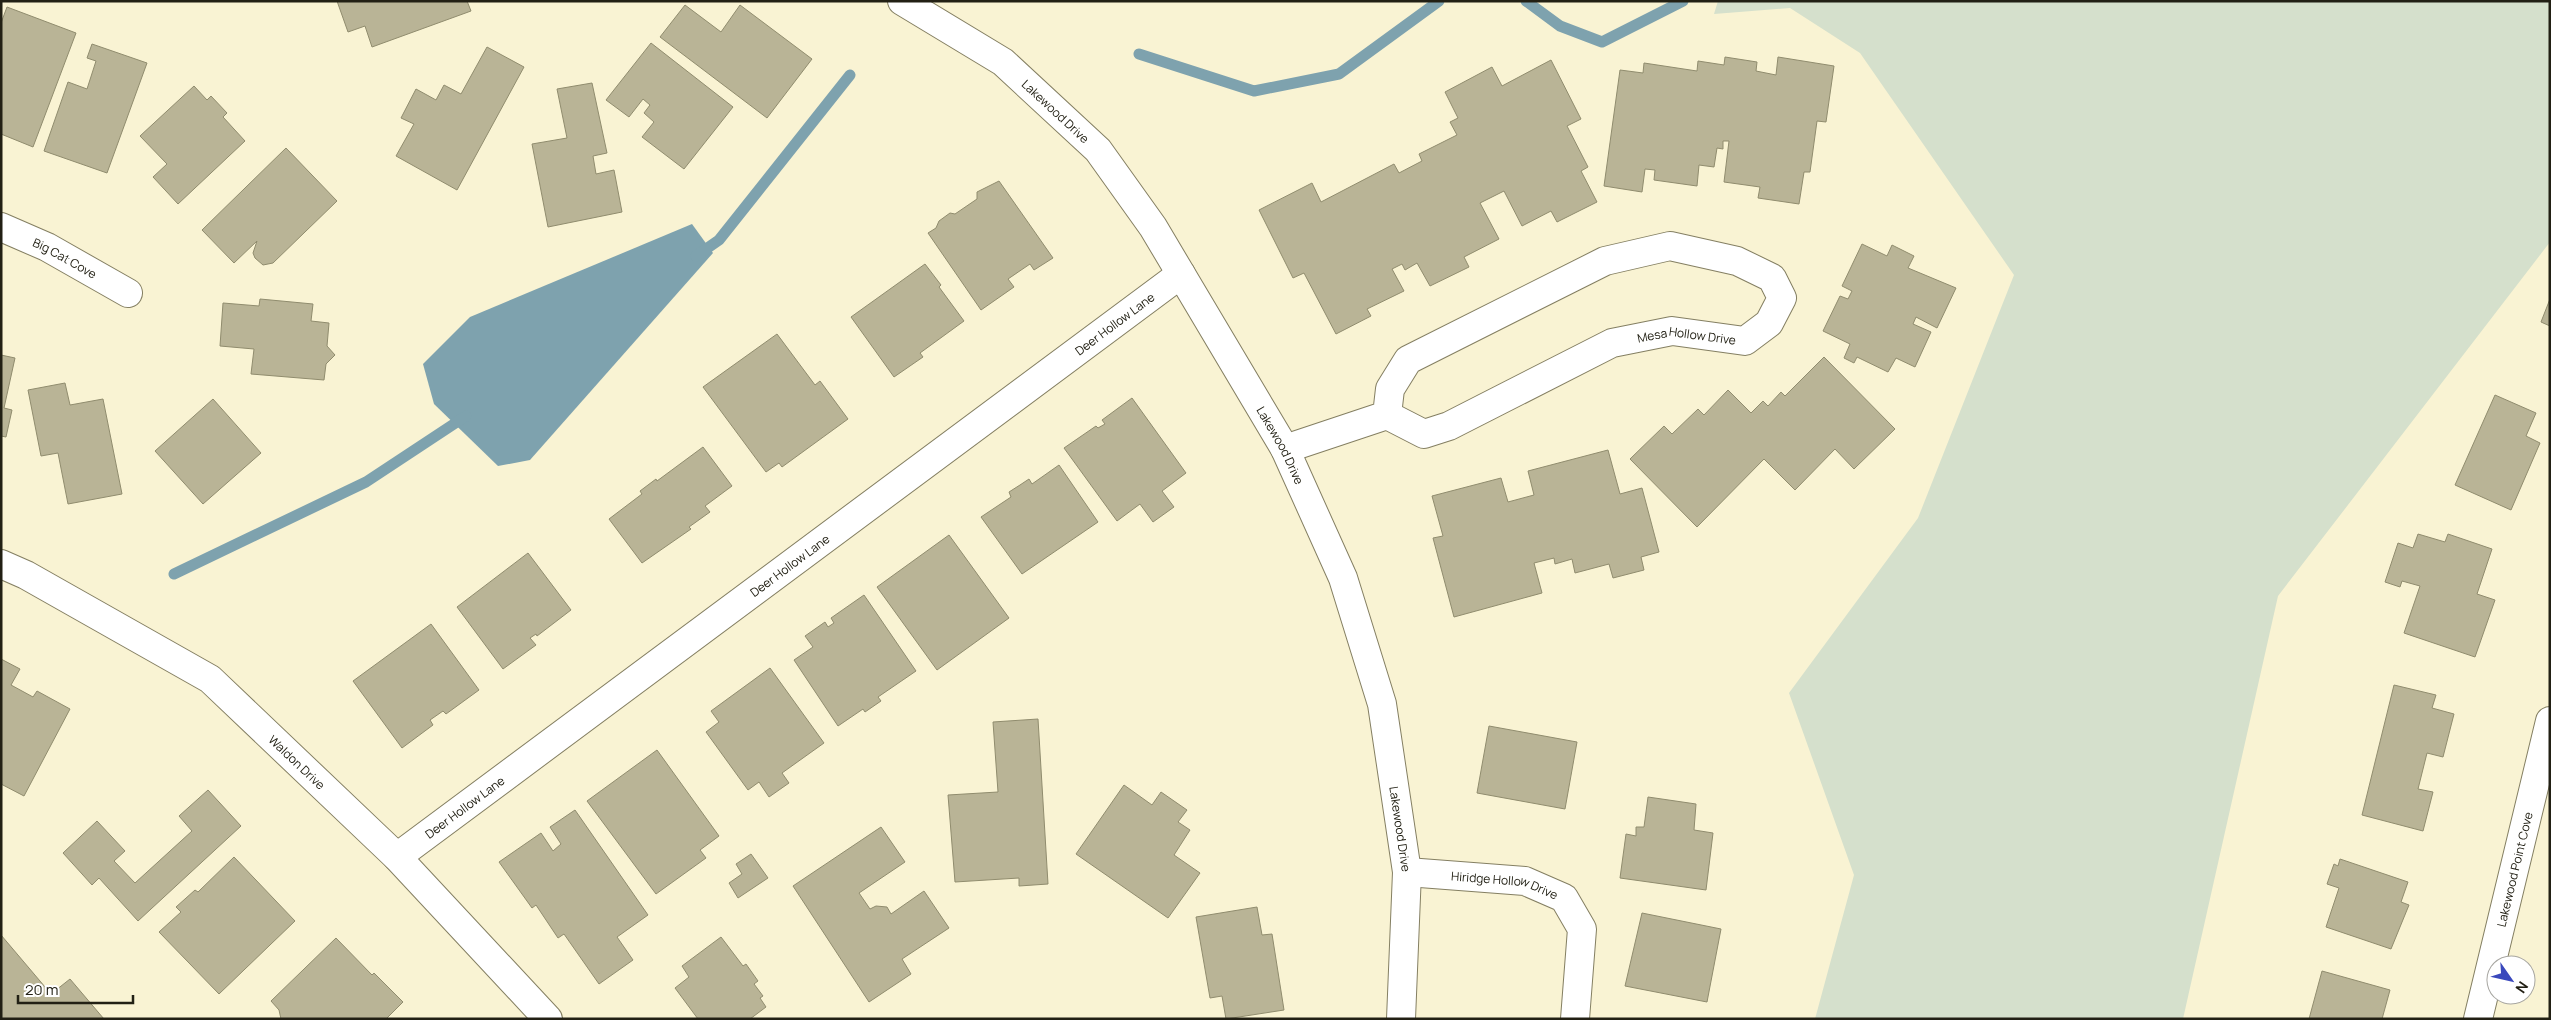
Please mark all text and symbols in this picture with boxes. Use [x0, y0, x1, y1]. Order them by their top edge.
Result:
street label: Lakewood Drive [1018, 75, 1093, 146]
street label: Big Cat Cove [30, 233, 100, 282]
street label: Deer Hollow Lane [1071, 288, 1158, 359]
street label: Mesa Hollow Drive [1636, 322, 1737, 348]
street label: Lakewood Drive [1253, 403, 1308, 487]
street label: Deer Hollow Lane [746, 530, 833, 600]
street label: Waldon Drive [265, 731, 329, 793]
street label: Deer Hollow Lane [421, 772, 508, 842]
street label: Lakewood Drive [1386, 785, 1415, 873]
street label: Lakewood Point Cove [2492, 810, 2536, 929]
street label: Hiridge Hollow Drive [1451, 867, 1561, 903]
north arrow [2486, 955, 2536, 1005]
scale bar [18, 972, 132, 1004]
text: N [2512, 978, 2533, 997]
text: 20 m [25, 979, 58, 1000]

